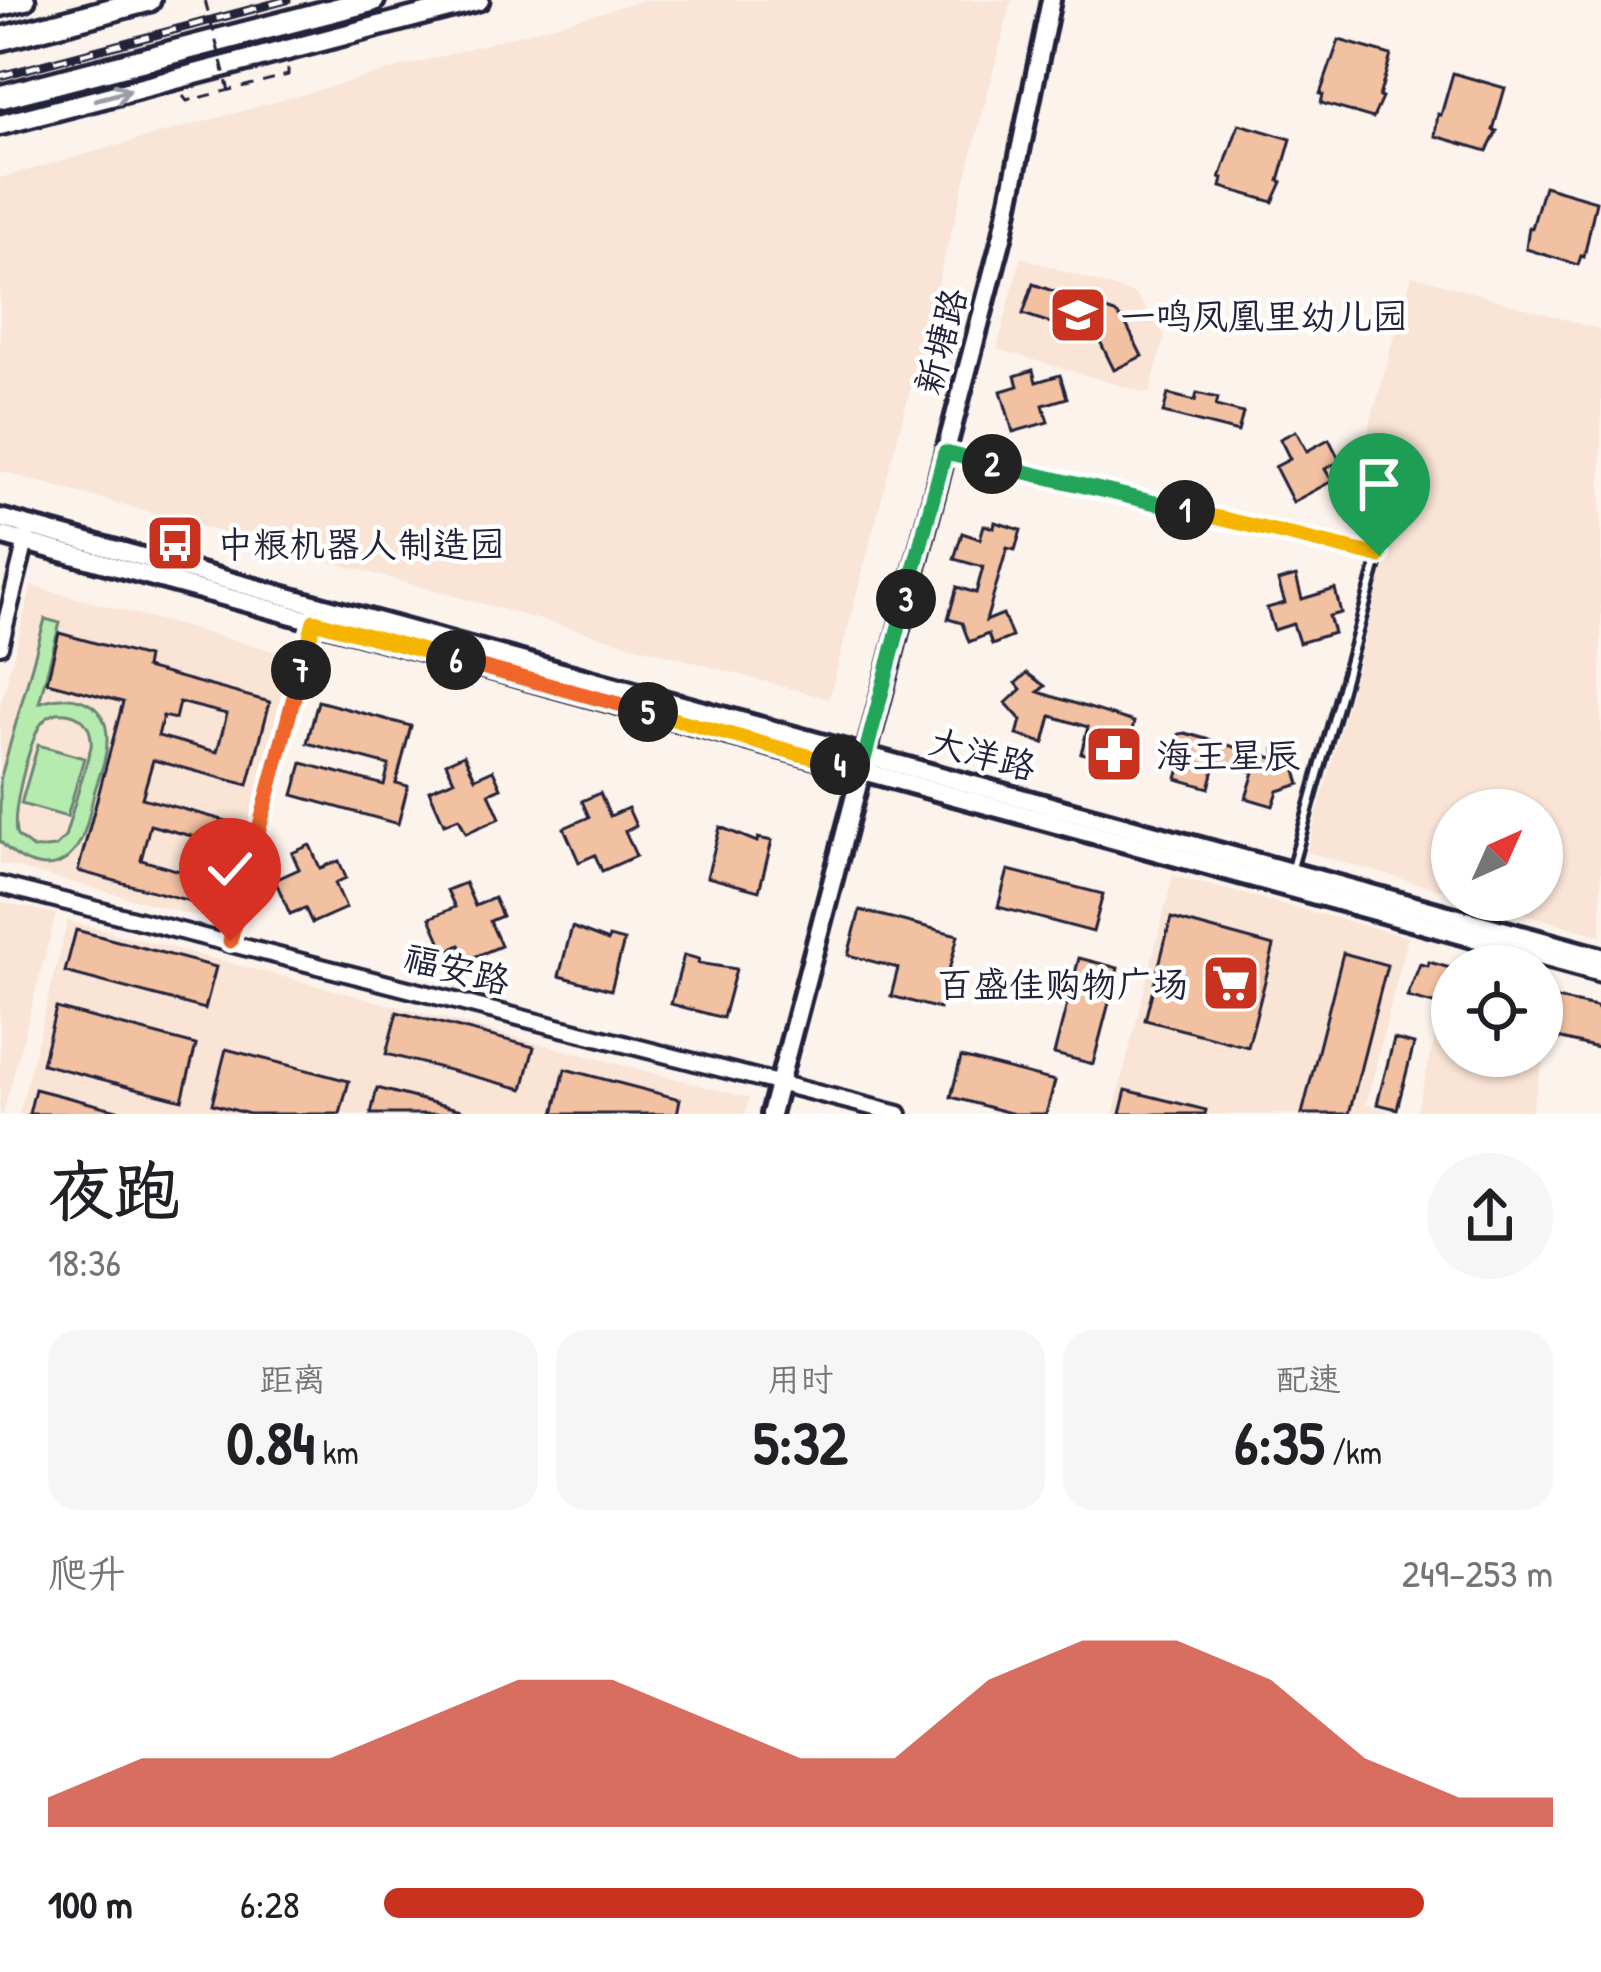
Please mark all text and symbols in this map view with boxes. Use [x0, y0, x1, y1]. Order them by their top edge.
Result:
one-way arrow [94, 83, 132, 105]
street label: 新塘路 [902, 282, 978, 400]
school or university icon: 一鸣凤凰里幼儿园 [1047, 284, 1109, 346]
place label: 一鸣凤凰里幼儿园 [1120, 291, 1408, 340]
pin [1328, 433, 1430, 556]
pin: 2 [962, 434, 1022, 494]
text: 2 [984, 442, 1000, 486]
icon: arrive [1346, 451, 1412, 517]
pin: 1 [1155, 480, 1215, 540]
text: 1 [1179, 488, 1191, 532]
bus stop icon: 中粮机器人制造园 [144, 512, 206, 574]
place label: 中粮机器人制造园 [217, 519, 505, 568]
pin: 3 [876, 569, 936, 629]
text: 3 [899, 577, 913, 621]
pin: 6 [426, 630, 486, 690]
text: 6 [449, 638, 463, 682]
pin: 7 [271, 640, 331, 700]
text: 7 [293, 648, 309, 692]
pin: 5 [618, 682, 678, 742]
text: 5 [641, 690, 655, 734]
street label: 大洋路 [924, 715, 1042, 791]
pharmacy icon: 海王星辰 [1083, 723, 1145, 785]
place label: 海王星辰 [1156, 730, 1300, 779]
pin: 4 [810, 735, 870, 795]
text: 4 [834, 743, 846, 787]
north arrow [1431, 789, 1563, 921]
map controls [1431, 789, 1563, 1077]
pin [179, 818, 281, 941]
icon: check [197, 836, 263, 902]
street label: 福安路 [399, 931, 515, 1005]
button: locate [1431, 945, 1563, 1077]
supermarket icon: 百盛佳购物广场 [1200, 952, 1262, 1014]
place label: 百盛佳购物广场 [937, 959, 1189, 1008]
text: 夜跑 [48, 1145, 180, 1235]
button: share [1427, 1153, 1553, 1279]
text: 18:36 [48, 1235, 121, 1288]
text: 距离 [260, 1357, 326, 1401]
text: 用时 [767, 1357, 833, 1401]
text: 配速 [1275, 1357, 1341, 1401]
text: 0.84 [227, 1401, 315, 1483]
text: 5:32 [753, 1401, 848, 1483]
text: 6:35 [1234, 1401, 1324, 1483]
text: km [315, 1430, 359, 1474]
text: /km [1324, 1430, 1382, 1474]
text: 爬升 [48, 1546, 126, 1599]
text: 249–253 m [1402, 1546, 1553, 1599]
text: 100 m [48, 1877, 133, 1930]
text: 6:28 [240, 1877, 300, 1930]

